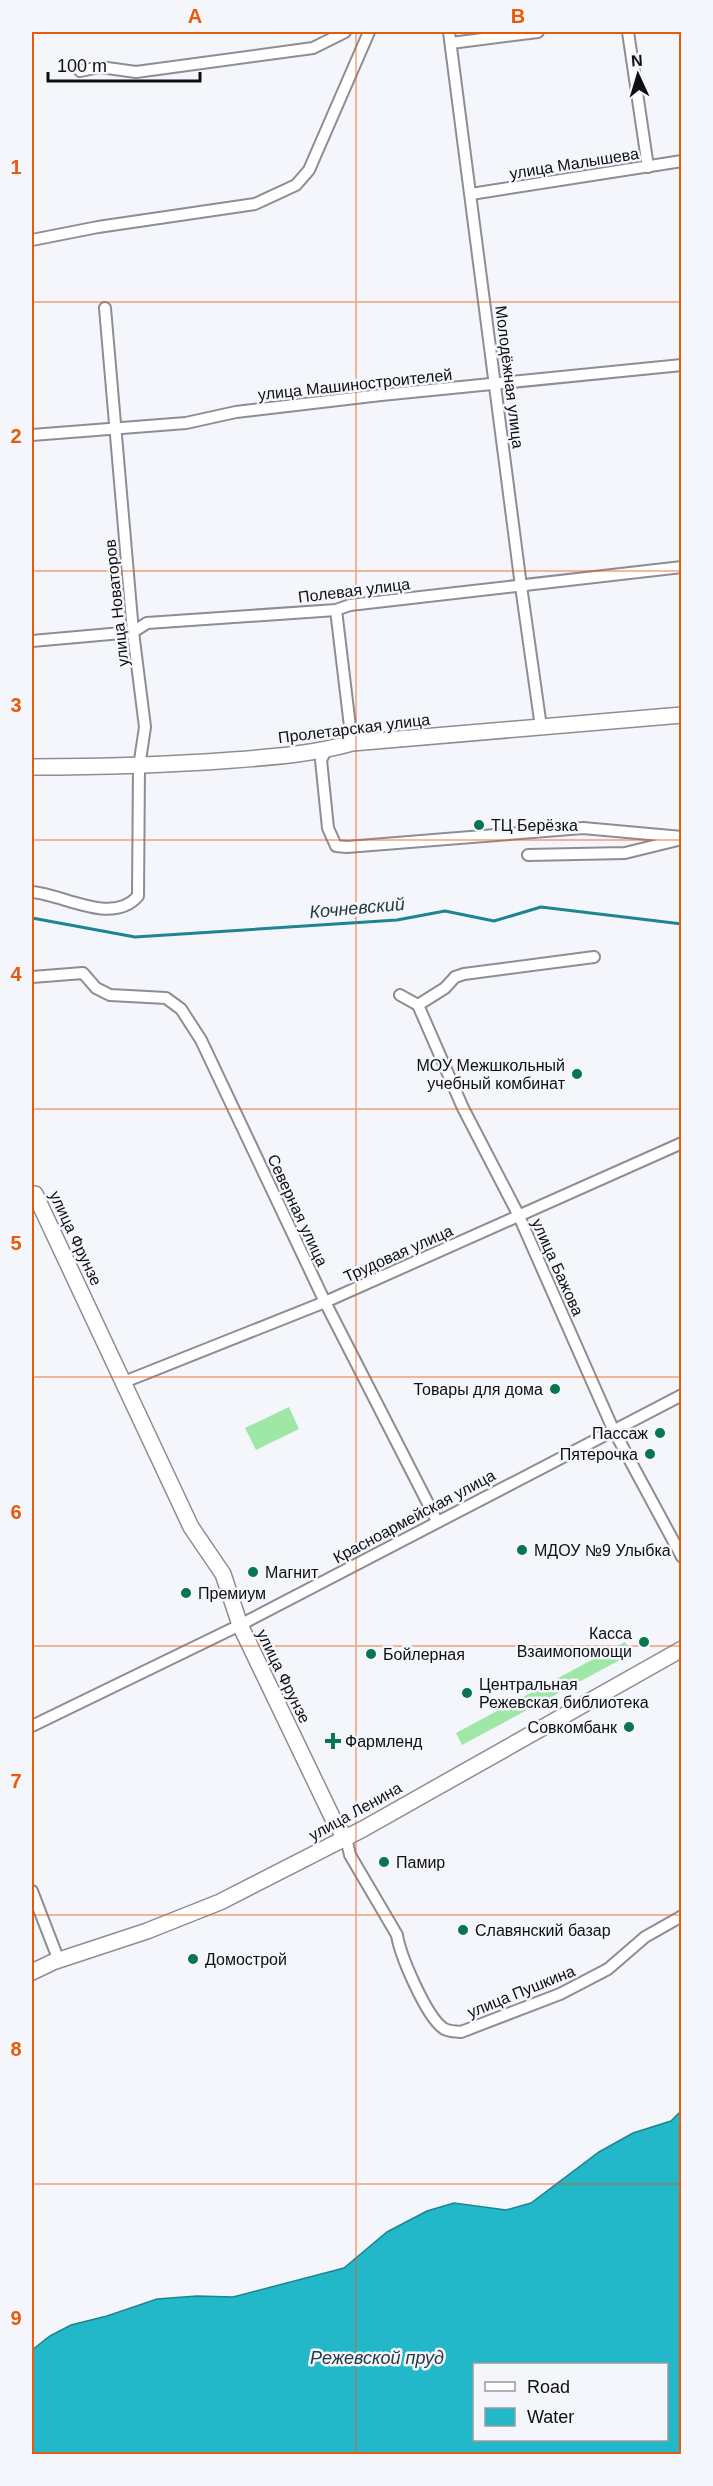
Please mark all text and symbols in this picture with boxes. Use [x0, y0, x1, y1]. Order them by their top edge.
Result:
text: A [188, 5, 202, 27]
text: B [511, 5, 525, 27]
scale bar [48, 45, 200, 83]
north arrow [608, 45, 668, 105]
text: N [631, 52, 643, 69]
text: 100 m [57, 56, 107, 76]
street label: улица Малышева [508, 145, 640, 182]
text: 1 [10, 156, 22, 178]
street label: Молодёжная улица [492, 305, 527, 450]
street label: улица Машиностроителей [257, 366, 453, 403]
text: 2 [10, 425, 22, 447]
street label: улица Новаторов [101, 538, 132, 668]
street label: Полевая улица [297, 575, 411, 606]
text: 3 [10, 694, 22, 716]
street label: Пролетарская улица [277, 711, 431, 746]
place label: ТЦ Берёзка [491, 817, 578, 834]
marker: ТЦ Берёзка [472, 818, 486, 832]
water label: Кочневский [309, 894, 405, 922]
text: 4 [10, 963, 22, 985]
place label: МОУ Межшкольный учебный комбинат [417, 1057, 566, 1092]
marker: МОУ Межшкольный учебный комбинат [570, 1067, 584, 1081]
street label: Северная улица [264, 1152, 331, 1269]
street label: улица Фрунзе [46, 1188, 105, 1288]
street label: улица Бажова [528, 1216, 587, 1319]
street label: Трудовая улица [341, 1222, 455, 1285]
text: 5 [10, 1232, 22, 1254]
place label: Товары для дома [414, 1381, 543, 1398]
marker: Товары для дома [548, 1382, 562, 1396]
place label: Пассаж [592, 1425, 648, 1442]
marker: Пассаж [653, 1426, 667, 1440]
place label: Пятерочка [560, 1446, 638, 1463]
marker: Пятерочка [643, 1447, 657, 1461]
street label: Красноармейская улица [330, 1466, 498, 1566]
text: 6 [10, 1501, 22, 1523]
place label: МДОУ №9 Улыбка [534, 1542, 671, 1559]
marker: МДОУ №9 Улыбка [515, 1543, 529, 1557]
place label: Магнит [265, 1564, 319, 1581]
marker: Магнит [246, 1565, 260, 1579]
place label: Премиум [198, 1585, 266, 1602]
marker: Премиум [179, 1586, 193, 1600]
place label: Касса Взаимопомощи [517, 1625, 632, 1660]
street label: улица Фрунзе [254, 1627, 314, 1726]
marker: Касса Взаимопомощи [637, 1635, 651, 1649]
place label: Бойлерная [383, 1646, 465, 1663]
marker: Бойлерная [364, 1647, 378, 1661]
place label: Центральная Режевская библиотека [479, 1676, 649, 1711]
marker: Центральная Режевская библиотека [460, 1686, 474, 1700]
place label: Совкомбанк [528, 1719, 618, 1736]
marker: Совкомбанк [622, 1720, 636, 1734]
place label: Фармленд [345, 1733, 423, 1750]
marker: Фармленд [326, 1734, 340, 1748]
text: 7 [10, 1770, 22, 1792]
street label: улица Ленина [306, 1779, 405, 1844]
place label: Памир [396, 1854, 445, 1871]
marker: Памир [377, 1855, 391, 1869]
place label: Славянский базар [475, 1922, 611, 1939]
marker: Славянский базар [456, 1923, 470, 1937]
place label: Домострой [205, 1951, 287, 1968]
marker: Домострой [186, 1952, 200, 1966]
street label: улица Пушкина [465, 1962, 578, 2021]
text: 8 [10, 2038, 22, 2060]
text: 9 [10, 2307, 22, 2329]
water label: Режевской пруд [310, 2348, 444, 2368]
legend [473, 2363, 668, 2441]
text: Road [527, 2377, 570, 2397]
text: Water [527, 2407, 574, 2427]

